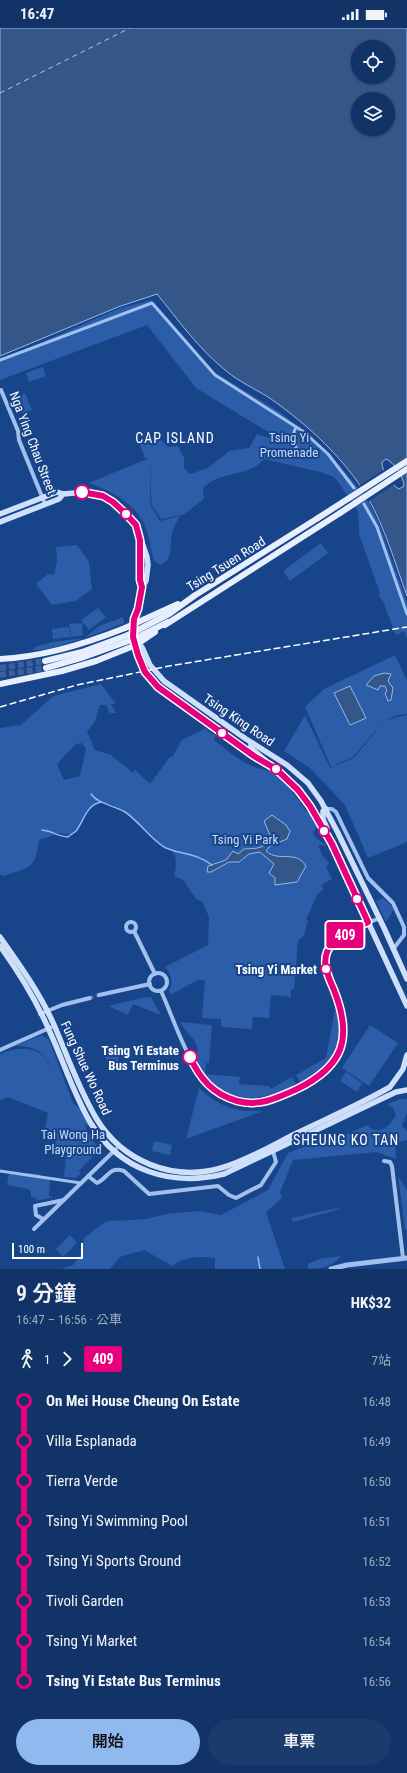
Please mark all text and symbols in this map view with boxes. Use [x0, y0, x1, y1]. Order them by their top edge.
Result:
text: 16:47 [20, 5, 54, 23]
map controls [351, 40, 395, 136]
button: locate [351, 40, 395, 84]
button: layers [351, 92, 395, 136]
street label: Nga Ying Chau Street [7, 390, 60, 497]
district label: CAP ISLAND [135, 430, 215, 446]
park label: Tsing Yi Promenade [260, 430, 318, 460]
unlabelled marker [74, 484, 90, 500]
unlabelled marker [120, 508, 132, 520]
street label: Tsing Tsuen Road [184, 534, 268, 594]
street label: Tsing King Road [201, 691, 277, 749]
unlabelled marker [216, 727, 228, 739]
unlabelled marker [270, 763, 282, 775]
unlabelled marker [318, 825, 330, 837]
park label: Tsing Yi Park [212, 832, 278, 847]
unlabelled marker [351, 893, 363, 905]
line badge: 409 [322, 922, 368, 948]
text: 409 [334, 927, 356, 943]
place label: Tsing Yi Market [235, 962, 317, 977]
marker: Tsing Yi Market [320, 963, 332, 975]
street label: Fung Shue Wo Road [58, 1019, 114, 1117]
place label: Tsing Yi Estate Bus Terminus [101, 1043, 179, 1073]
marker: Tsing Yi Estate Bus Terminus [182, 1049, 198, 1065]
park label: Tai Wong Ha Playground [41, 1127, 105, 1157]
district label: SHEUNG KO TAN [293, 1132, 399, 1148]
scale bar [12, 1241, 83, 1260]
text: 100 m [18, 1243, 45, 1256]
text: 9 分鐘 [16, 1281, 76, 1306]
text: HK$32 [351, 1294, 391, 1312]
text: 16:47 – 16:56 · 公車 [16, 1312, 122, 1327]
icon: walk [16, 1348, 38, 1370]
icon: forward [56, 1348, 78, 1370]
text: 409 [92, 1351, 114, 1367]
text: 1 [44, 1352, 50, 1367]
text: 7站 [372, 1353, 391, 1368]
text: On Mei House Cheung On Estate [46, 1392, 240, 1410]
text: 16:48 [362, 1394, 391, 1409]
text: Villa Esplanada [46, 1432, 137, 1450]
text: 16:49 [362, 1434, 391, 1449]
text: Tierra Verde [46, 1472, 118, 1490]
text: 16:50 [362, 1474, 391, 1489]
text: Tsing Yi Swimming Pool [46, 1512, 188, 1530]
text: 16:51 [362, 1514, 391, 1529]
text: Tsing Yi Sports Ground [46, 1552, 181, 1570]
text: 16:52 [362, 1554, 391, 1569]
text: Tivoli Garden [46, 1592, 124, 1610]
text: 16:53 [362, 1594, 391, 1609]
text: Tsing Yi Market [46, 1632, 137, 1650]
text: 16:54 [362, 1634, 391, 1649]
text: Tsing Yi Estate Bus Terminus [46, 1672, 221, 1690]
text: 16:56 [362, 1674, 391, 1689]
button: 開始 [16, 1719, 200, 1765]
button: 車票 [208, 1719, 391, 1765]

